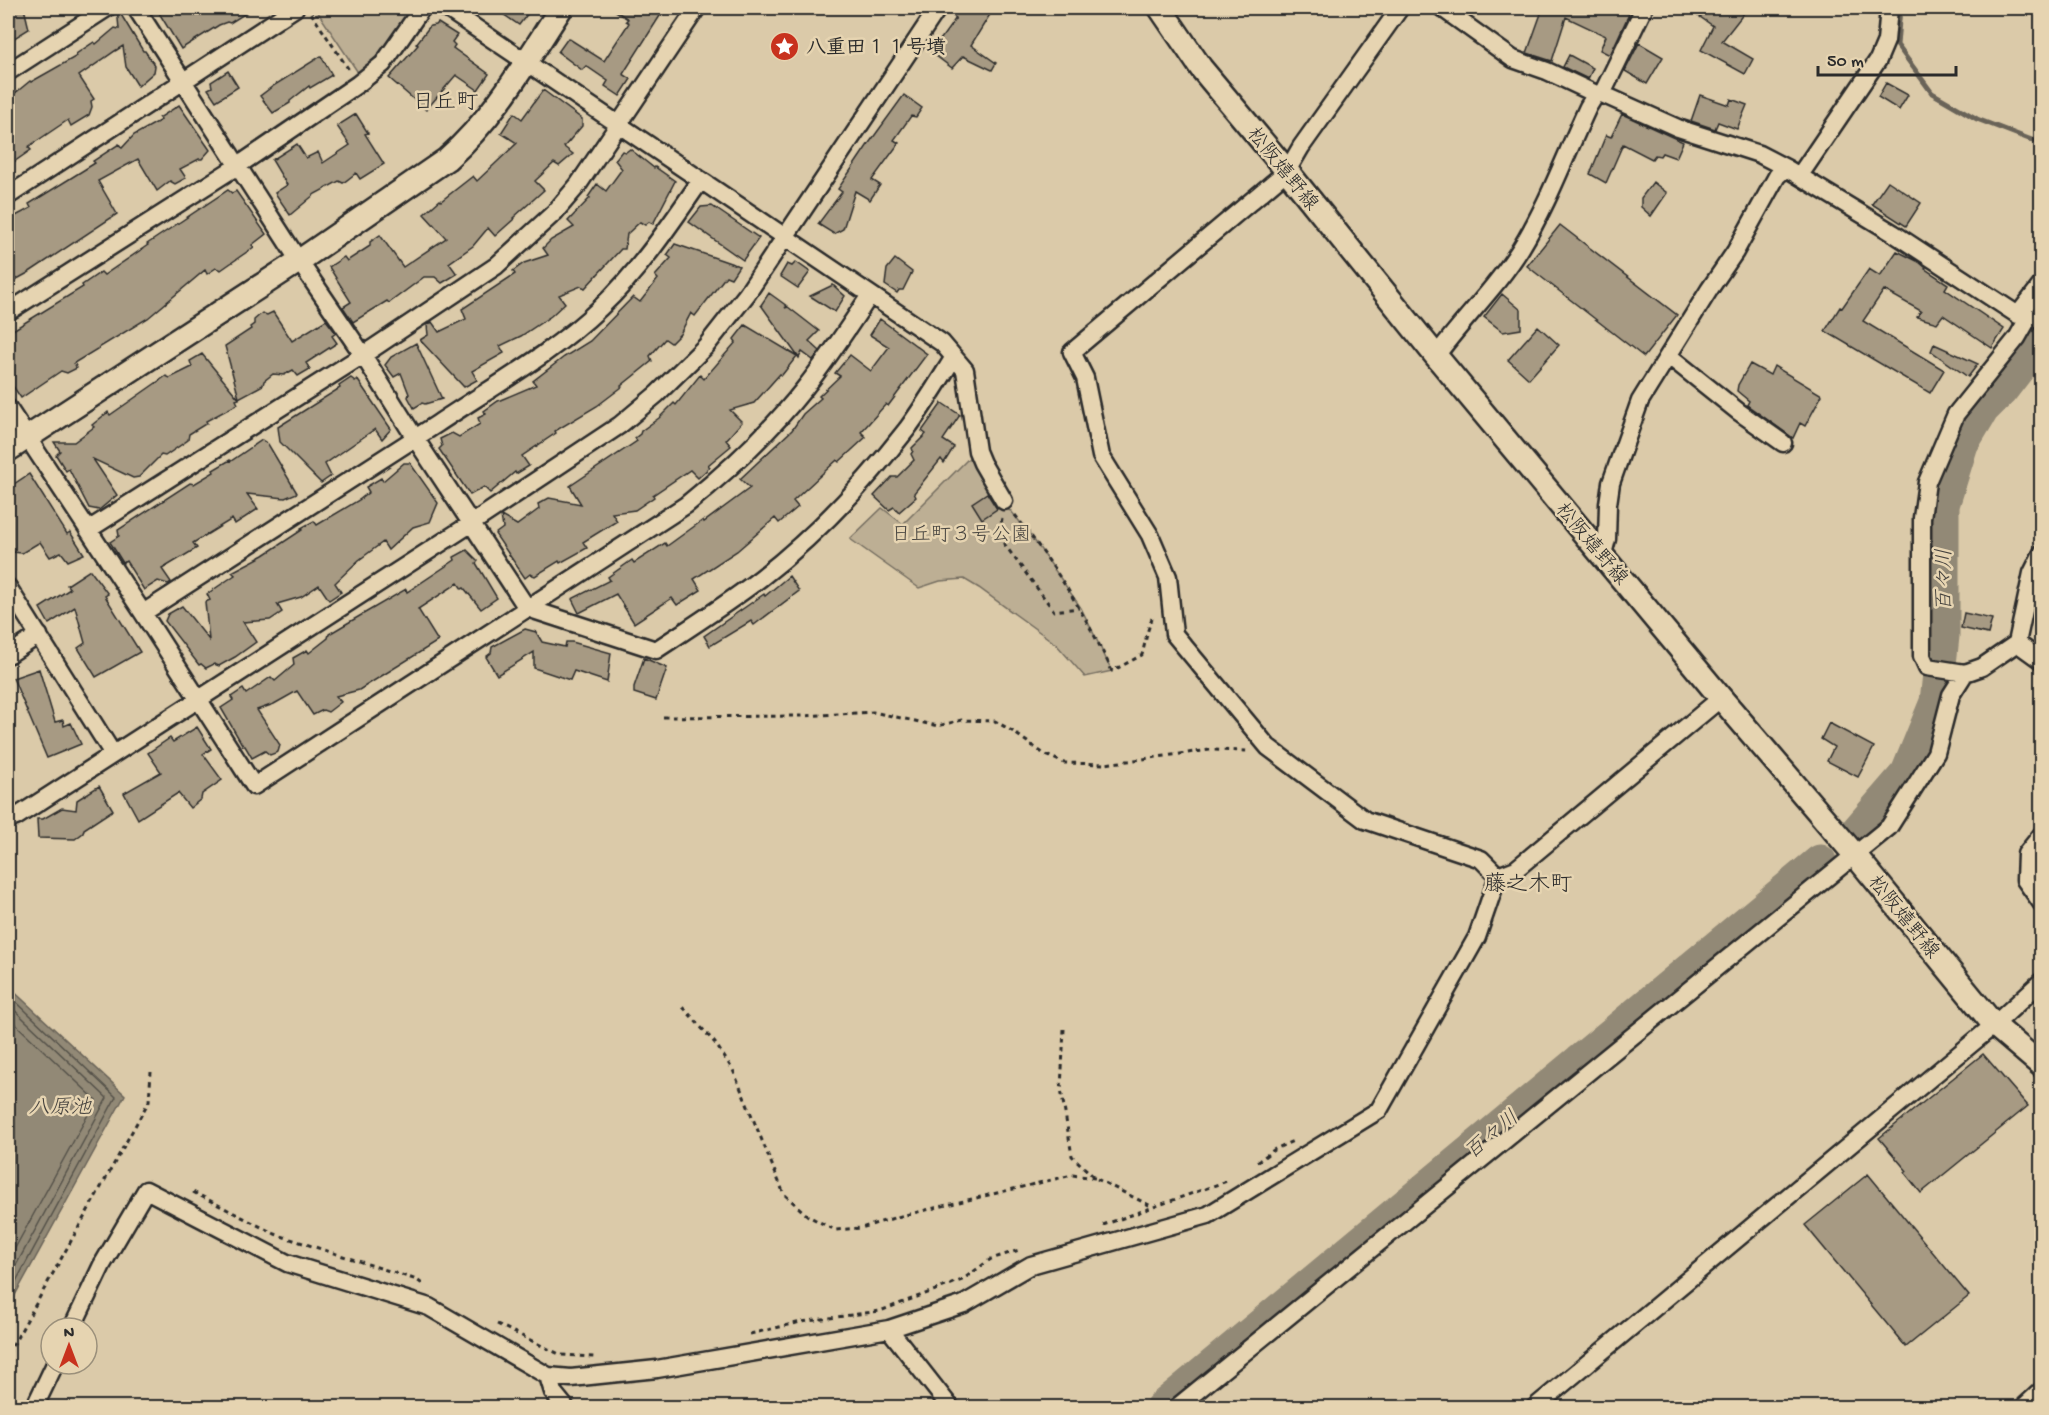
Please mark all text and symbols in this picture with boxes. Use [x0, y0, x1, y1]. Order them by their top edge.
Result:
place icon: 八重田１１号墳 [769, 30, 801, 62]
place label: 八重田１１号墳 [806, 36, 946, 61]
scale bar [1818, 39, 1956, 77]
text: 50 m [1827, 52, 1864, 73]
district label: 日丘町 [412, 91, 478, 117]
street label: 松阪嬉野線 [1241, 123, 1323, 216]
street label: 松阪嬉野線 [1549, 498, 1633, 591]
park label: 日丘町３号公園 [891, 524, 1031, 548]
water label: 百々川 [1933, 549, 1959, 612]
district label: 藤之木町 [1484, 871, 1572, 899]
street label: 松阪嬉野線 [1862, 871, 1944, 964]
water label: 八原池 [29, 1096, 92, 1122]
water label: 百々川 [1460, 1106, 1525, 1167]
north arrow [39, 1316, 99, 1376]
text: N [64, 1325, 75, 1344]

